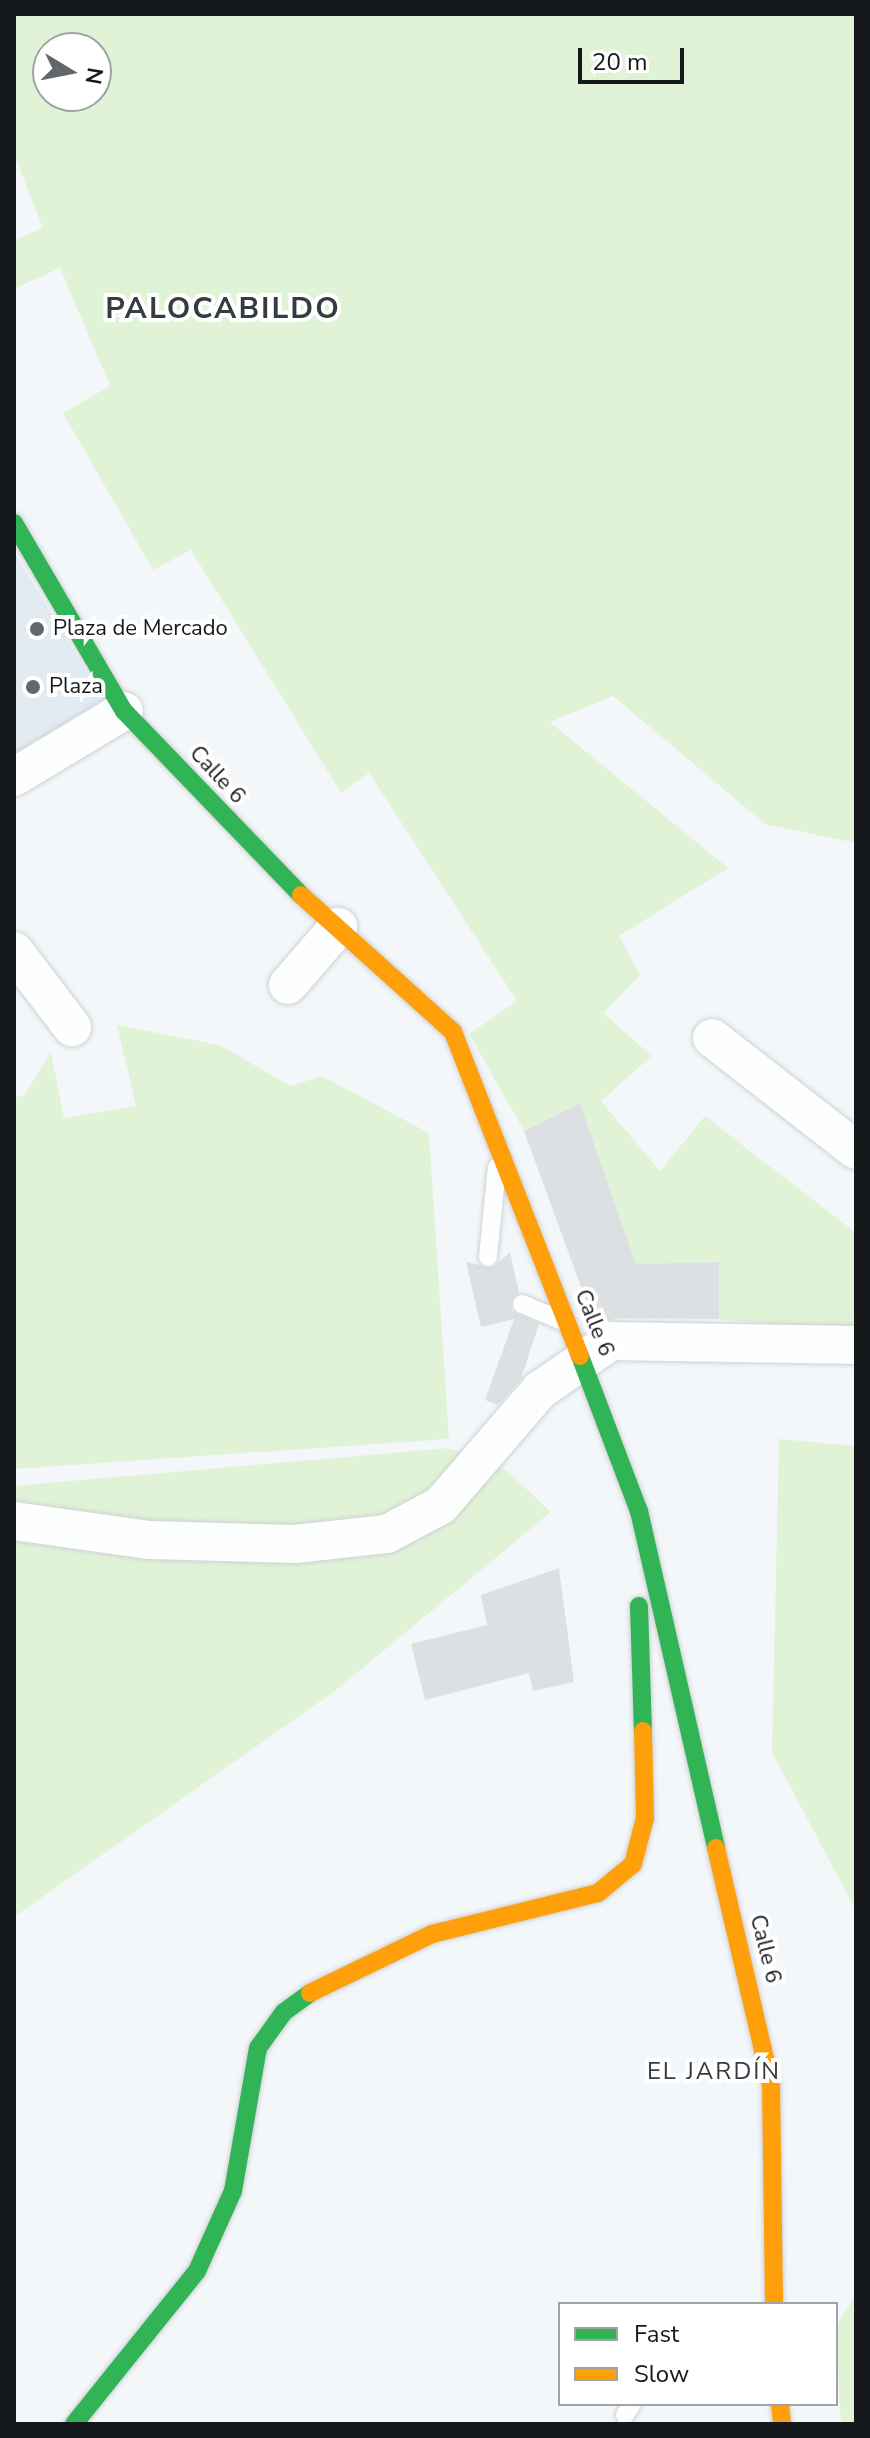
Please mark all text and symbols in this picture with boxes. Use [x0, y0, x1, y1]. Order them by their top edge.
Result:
north arrow [32, 32, 112, 112]
scale bar [582, 32, 688, 82]
text: 20 m [592, 46, 648, 78]
text: N [77, 65, 110, 87]
district label: PALOCABILDO [105, 291, 341, 327]
place label: Plaza de Mercado [53, 616, 228, 642]
marker: Plaza de Mercado [28, 620, 46, 638]
place label: Plaza [49, 674, 103, 700]
marker: Plaza [24, 678, 42, 696]
street label: Calle 6 [184, 741, 250, 809]
street label: Calle 6 [569, 1286, 619, 1360]
street label: Calle 6 [744, 1912, 786, 1986]
district label: EL JARDÍN [647, 2058, 781, 2086]
legend [558, 2302, 838, 2406]
text: Fast [634, 2318, 679, 2350]
text: Slow [634, 2358, 689, 2390]

